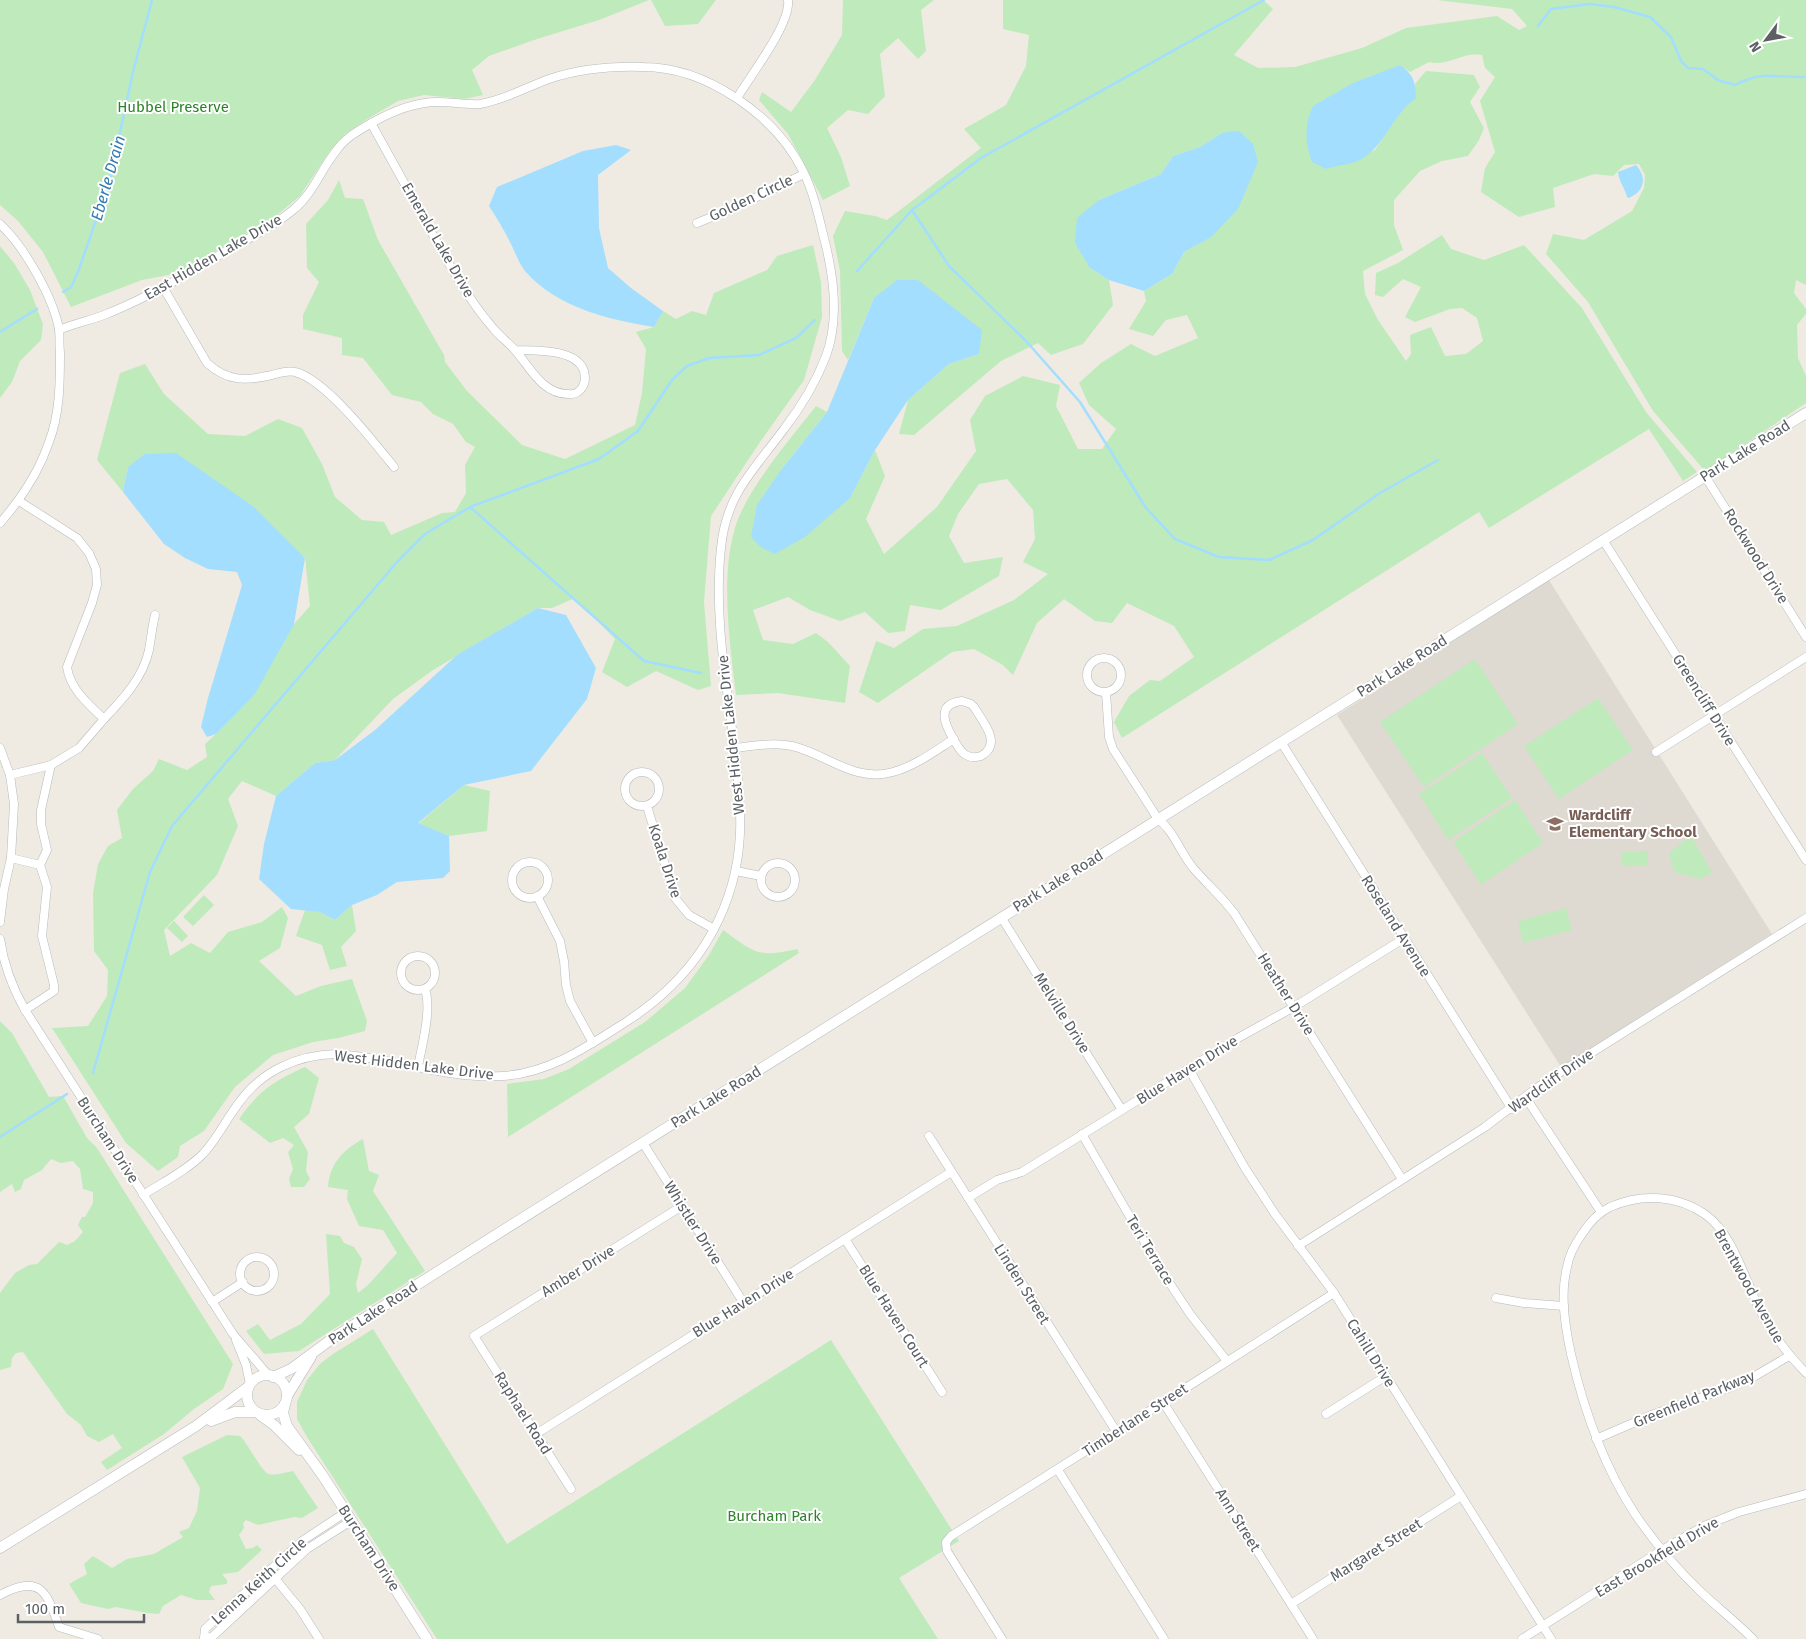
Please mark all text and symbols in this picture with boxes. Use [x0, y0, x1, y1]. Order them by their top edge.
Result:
north arrow [1741, 15, 1791, 65]
text: N [1746, 38, 1765, 55]
park label: Hubbel Preserve [117, 98, 229, 116]
water label: Eberle Drain [87, 133, 129, 223]
street label: Golden Circle [706, 171, 796, 225]
street label: Emerald Lake Drive [398, 179, 478, 301]
street label: East Hidden Lake Drive [141, 210, 285, 304]
street label: Park Lake Road [1696, 416, 1794, 486]
street label: Rockwood Drive [1720, 505, 1792, 607]
street label: Park Lake Road [1353, 631, 1451, 701]
street label: Greencliff Drive [1669, 651, 1739, 749]
street label: West Hidden Lake Drive [714, 654, 748, 816]
place label: Wardcliff Elementary School [1569, 806, 1697, 841]
school or university icon: Wardcliff Elementary School [1545, 814, 1565, 834]
street label: Koala Drive [645, 822, 685, 900]
street label: Park Lake Road [1009, 846, 1107, 916]
street label: Roseland Avenue [1357, 872, 1435, 980]
street label: Heather Drive [1254, 949, 1318, 1039]
street label: Melville Drive [1030, 969, 1094, 1057]
street label: Blue Haven Drive [1133, 1032, 1241, 1108]
street label: Wardcliff Drive [1505, 1045, 1597, 1117]
street label: West Hidden Lake Drive [333, 1046, 495, 1084]
street label: Park Lake Road [667, 1062, 765, 1132]
street label: Burcham Drive [73, 1093, 143, 1187]
street label: Whistler Drive [660, 1178, 726, 1268]
street label: Teri Terrace [1122, 1212, 1178, 1288]
street label: Brentwood Avenue [1710, 1226, 1788, 1346]
street label: Amber Drive [538, 1241, 618, 1301]
street label: Linden Street [990, 1241, 1054, 1328]
street label: Blue Haven Court [855, 1261, 933, 1371]
street label: Blue Haven Drive [689, 1265, 797, 1341]
street label: Park Lake Road [325, 1277, 421, 1349]
street label: Cahill Drive [1343, 1315, 1399, 1391]
street label: Greenfield Parkway [1631, 1366, 1758, 1432]
street label: Raphael Road [490, 1368, 556, 1458]
street label: Timberlane Street [1079, 1379, 1191, 1461]
street label: Ann Street [1212, 1485, 1265, 1555]
street label: Burcham Drive [334, 1501, 404, 1595]
park label: Burcham Park [727, 1507, 821, 1525]
street label: East Brookfield Drive [1592, 1513, 1722, 1601]
street label: Margaret Street [1327, 1514, 1426, 1585]
street label: Lenna Keith Circle [208, 1534, 310, 1628]
scale bar [18, 1592, 144, 1624]
text: 100 m [25, 1600, 65, 1618]

